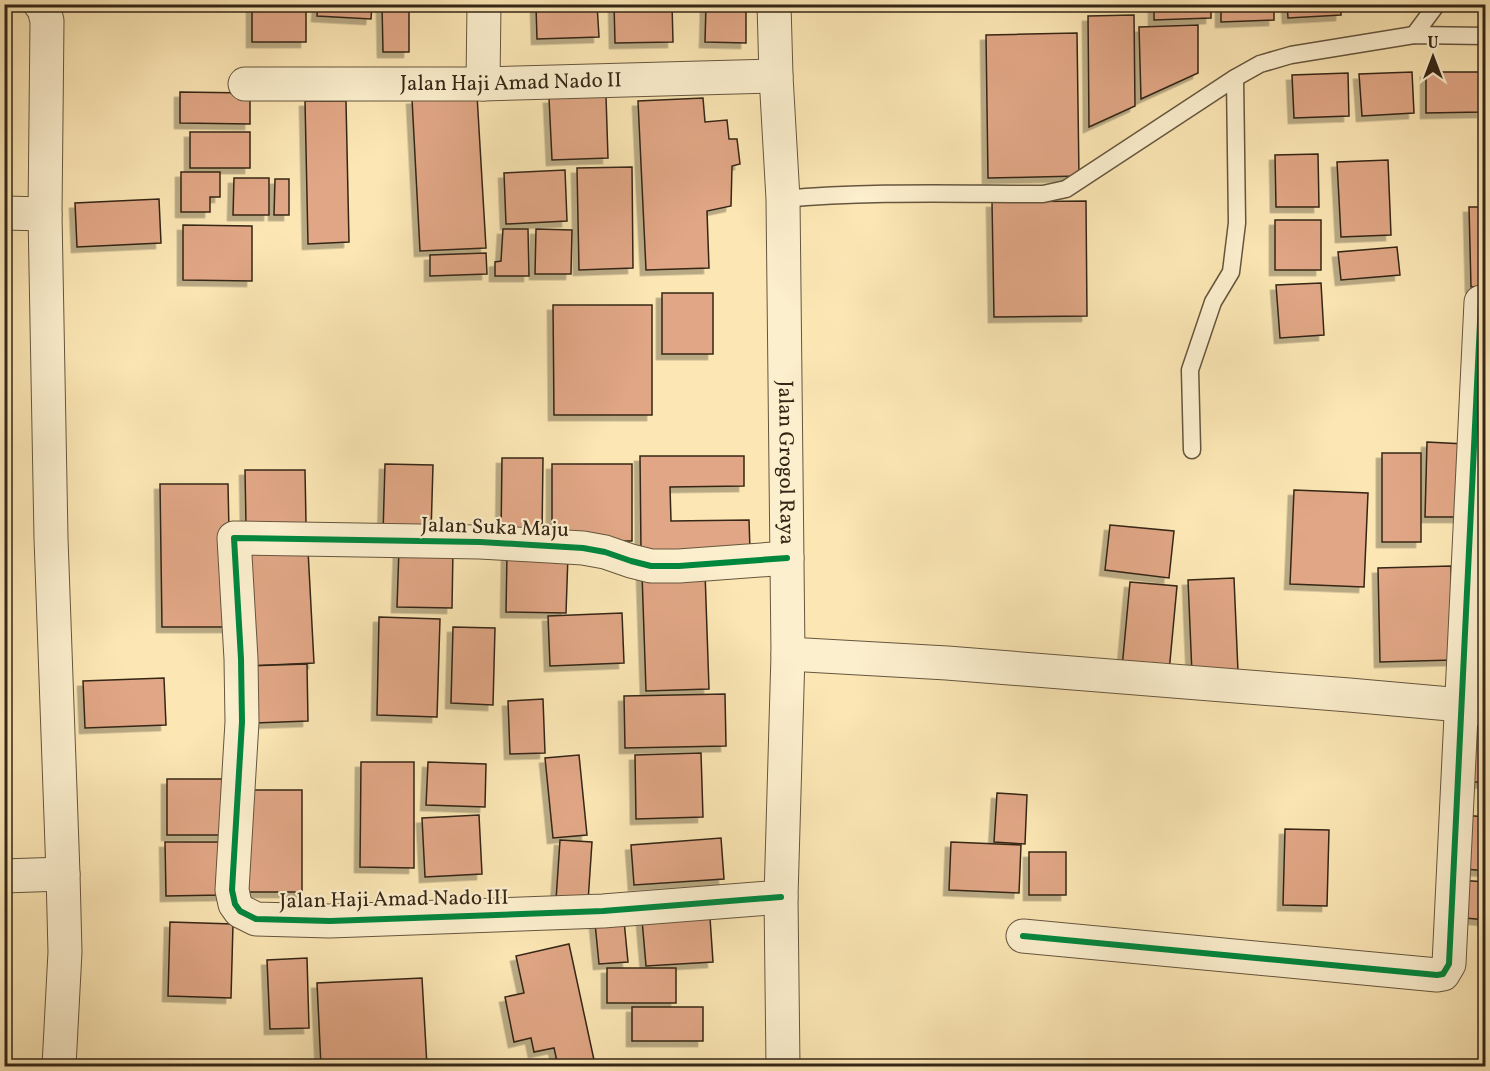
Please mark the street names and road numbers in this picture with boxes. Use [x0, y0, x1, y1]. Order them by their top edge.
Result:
street label: Jalan Haji Amad Nado II [400, 66, 622, 99]
street label: Jalan Grogol Raya [770, 380, 801, 545]
street label: Jalan Suka Maju [420, 511, 570, 545]
street label: Jalan Haji Amad Nado III [279, 884, 509, 916]

